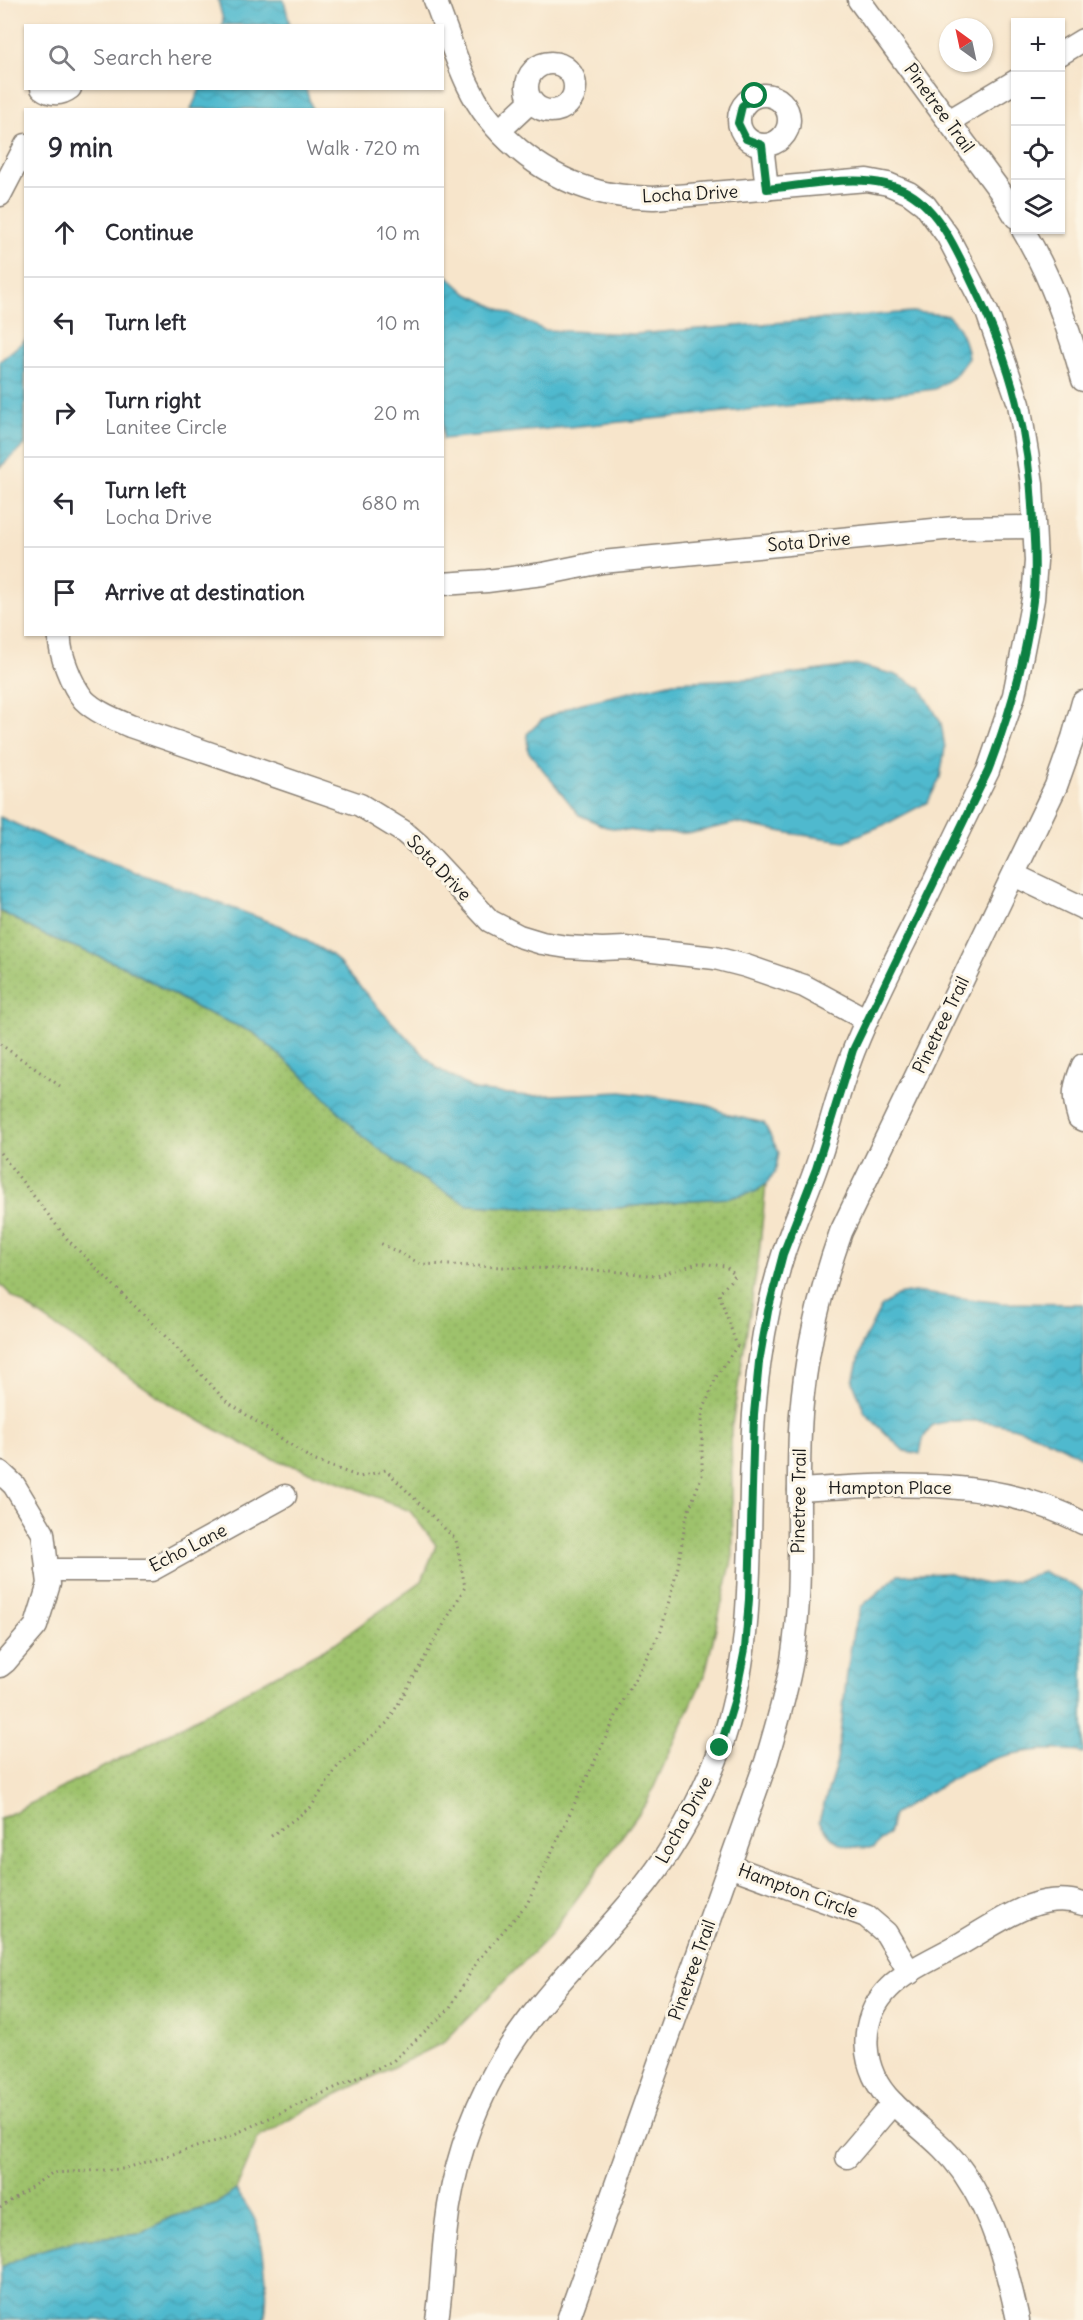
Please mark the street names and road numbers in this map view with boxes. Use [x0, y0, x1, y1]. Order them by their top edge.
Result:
street label: Pinetree Trail [899, 58, 980, 157]
street label: Locha Drive [641, 179, 739, 208]
street label: Sota Drive [767, 526, 851, 557]
street label: Sota Drive [402, 830, 477, 906]
street label: Pinetree Trail [907, 972, 974, 1077]
street label: Pinetree Trail [786, 1448, 811, 1554]
street label: Hampton Place [828, 1476, 952, 1499]
street label: Echo Lane [145, 1518, 231, 1577]
street label: Locha Drive [650, 1772, 717, 1867]
street label: Hampton Circle [735, 1858, 861, 1923]
street label: Pinetree Trail [663, 1916, 720, 2023]

